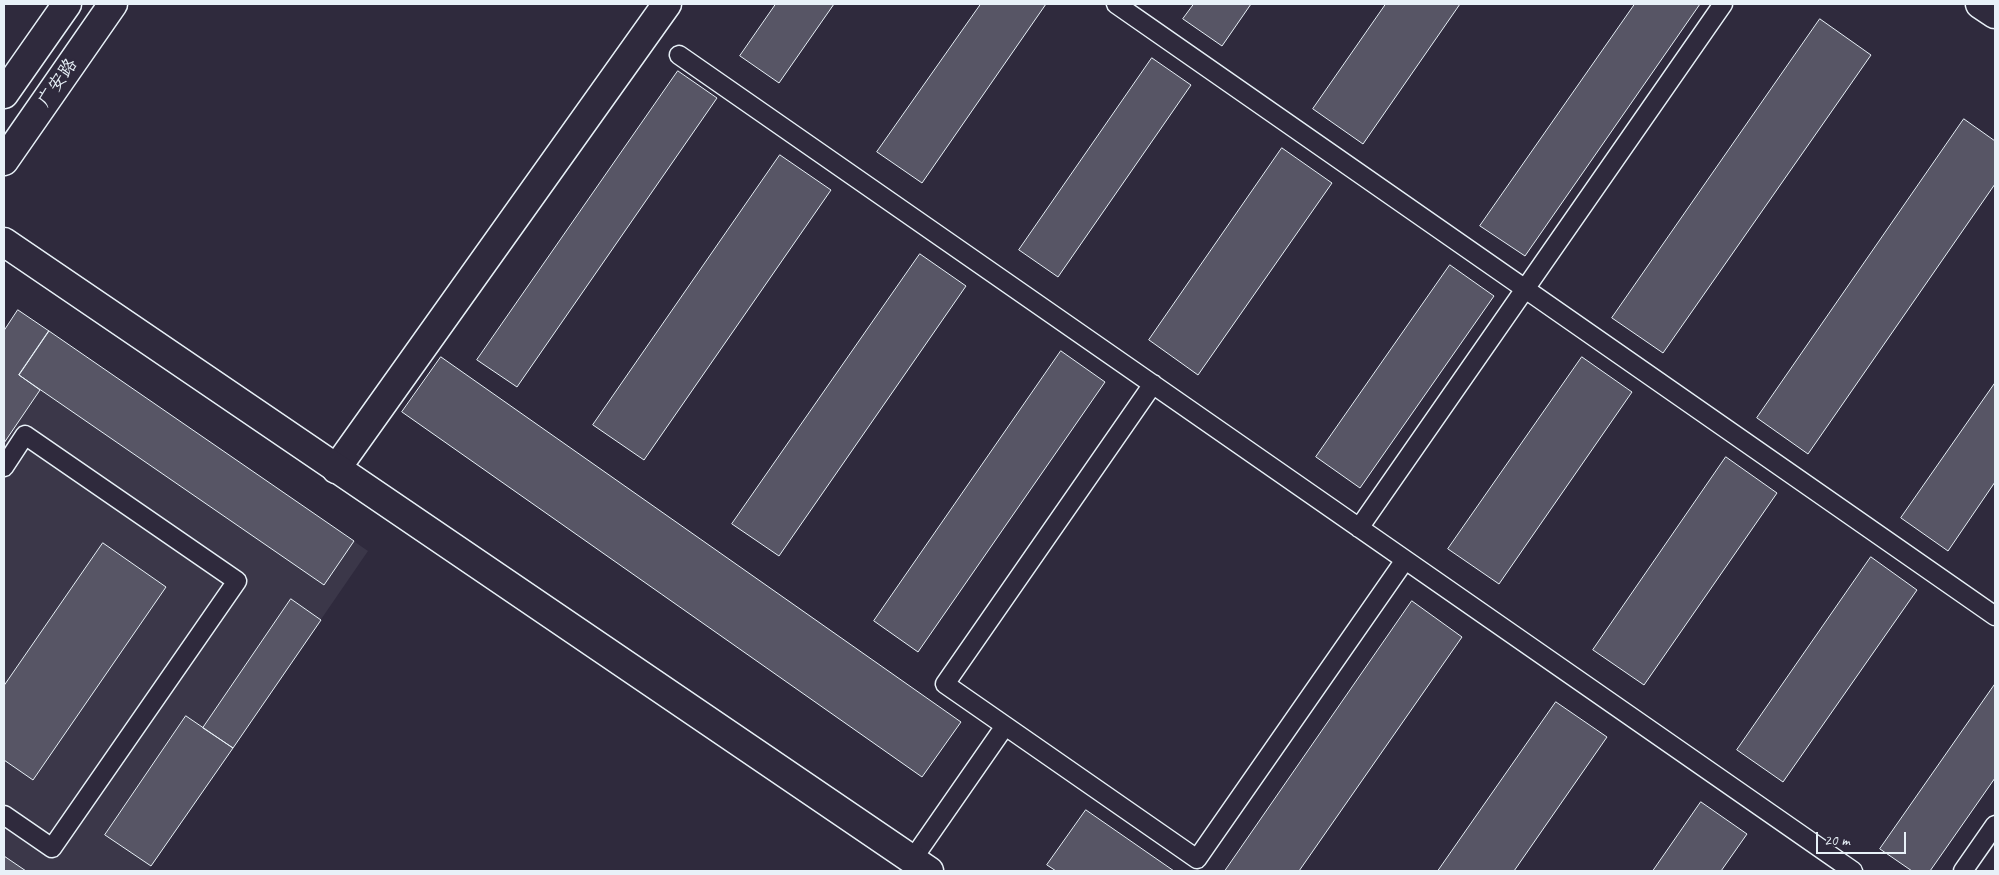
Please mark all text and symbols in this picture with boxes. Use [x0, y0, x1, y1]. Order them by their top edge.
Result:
street label: 广安路 [34, 55, 82, 111]
scale bar [1819, 822, 1909, 854]
text: 20 m [1824, 831, 1850, 850]

